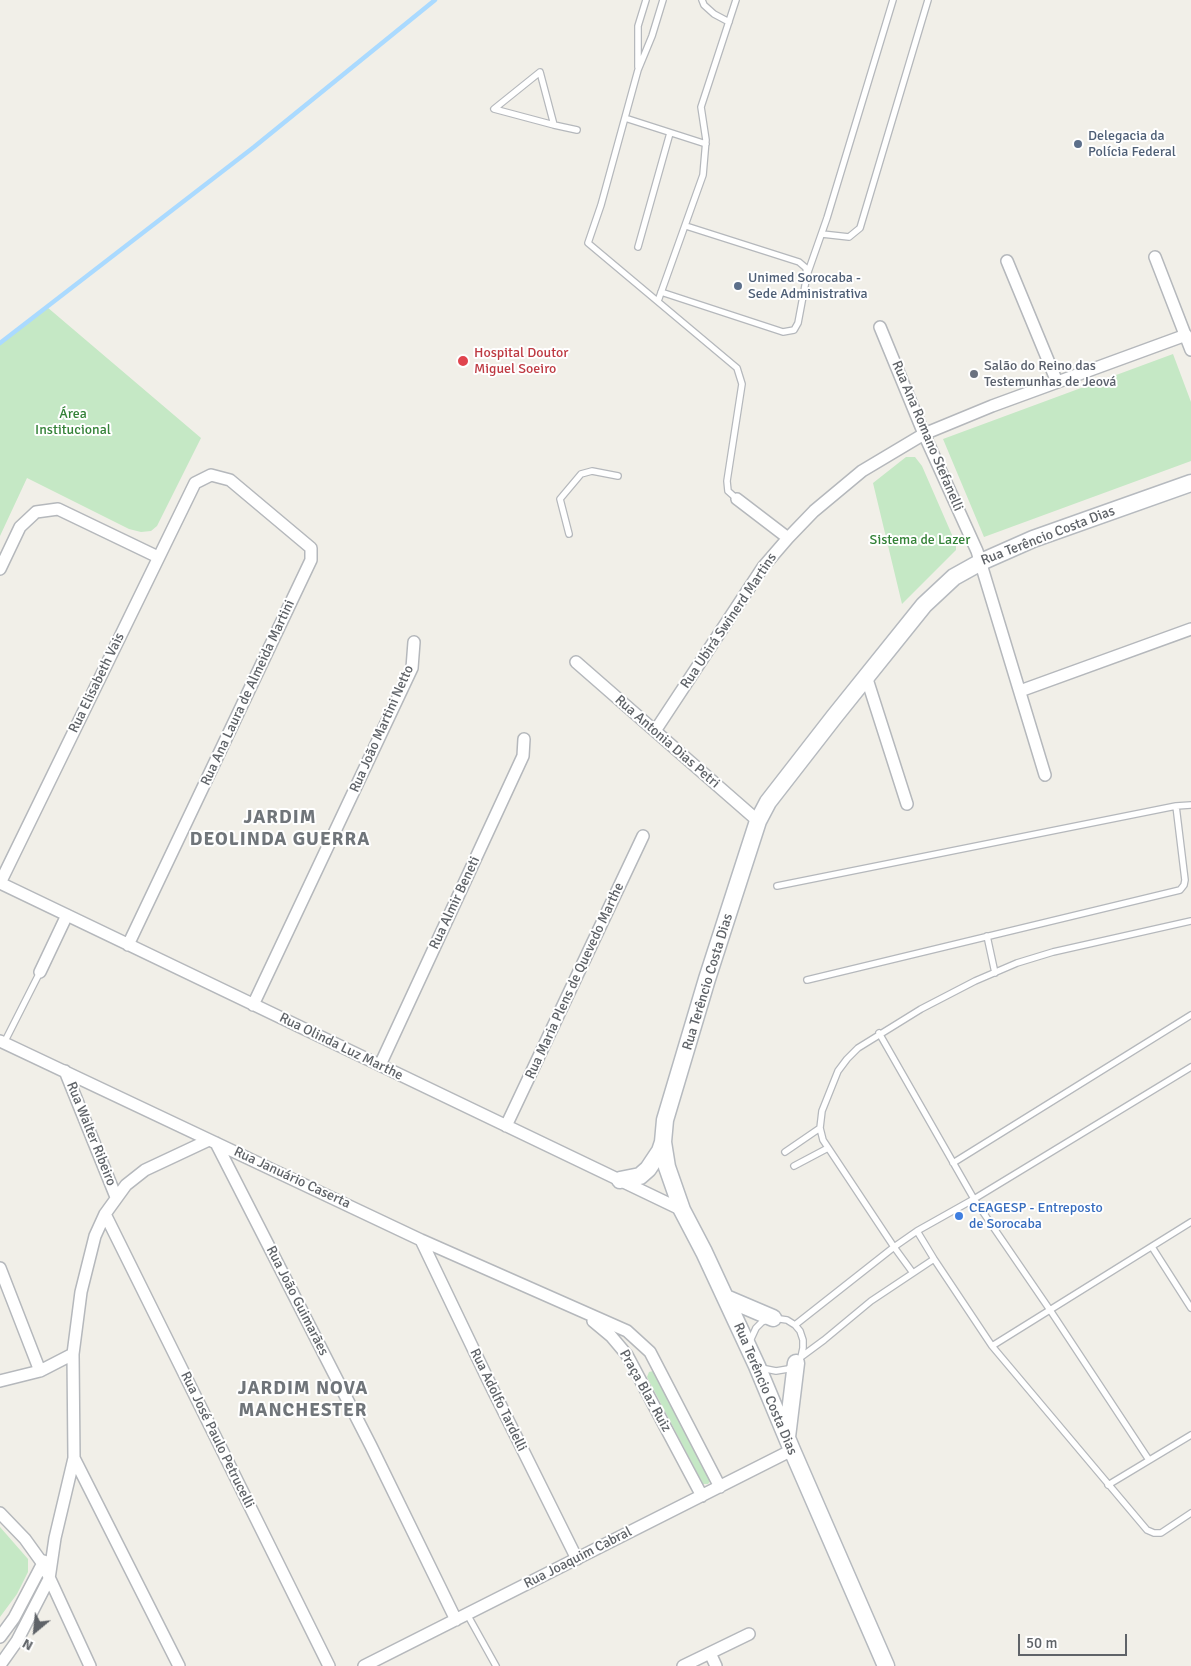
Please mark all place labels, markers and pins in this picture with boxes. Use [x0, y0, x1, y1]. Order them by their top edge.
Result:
place label: Delegacia da Polícia Federal [1088, 128, 1176, 160]
marker: Delegacia da Polícia Federal [1072, 138, 1084, 150]
place label: Unimed Sorocaba - Sede Administrativa [748, 270, 868, 302]
marker: Unimed Sorocaba - Sede Administrativa [732, 280, 744, 292]
place label: Hospital Doutor Miguel Soeiro [474, 345, 568, 378]
marker: Hospital Doutor Miguel Soeiro [456, 354, 470, 368]
place label: Salão do Reino das Testemunhas de Jeová [984, 358, 1116, 391]
marker: Salão do Reino das Testemunhas de Jeová [968, 368, 980, 380]
place label: CEAGESP - Entreposto de Sorocaba [969, 1200, 1103, 1232]
marker: CEAGESP - Entreposto de Sorocaba [953, 1210, 965, 1222]

